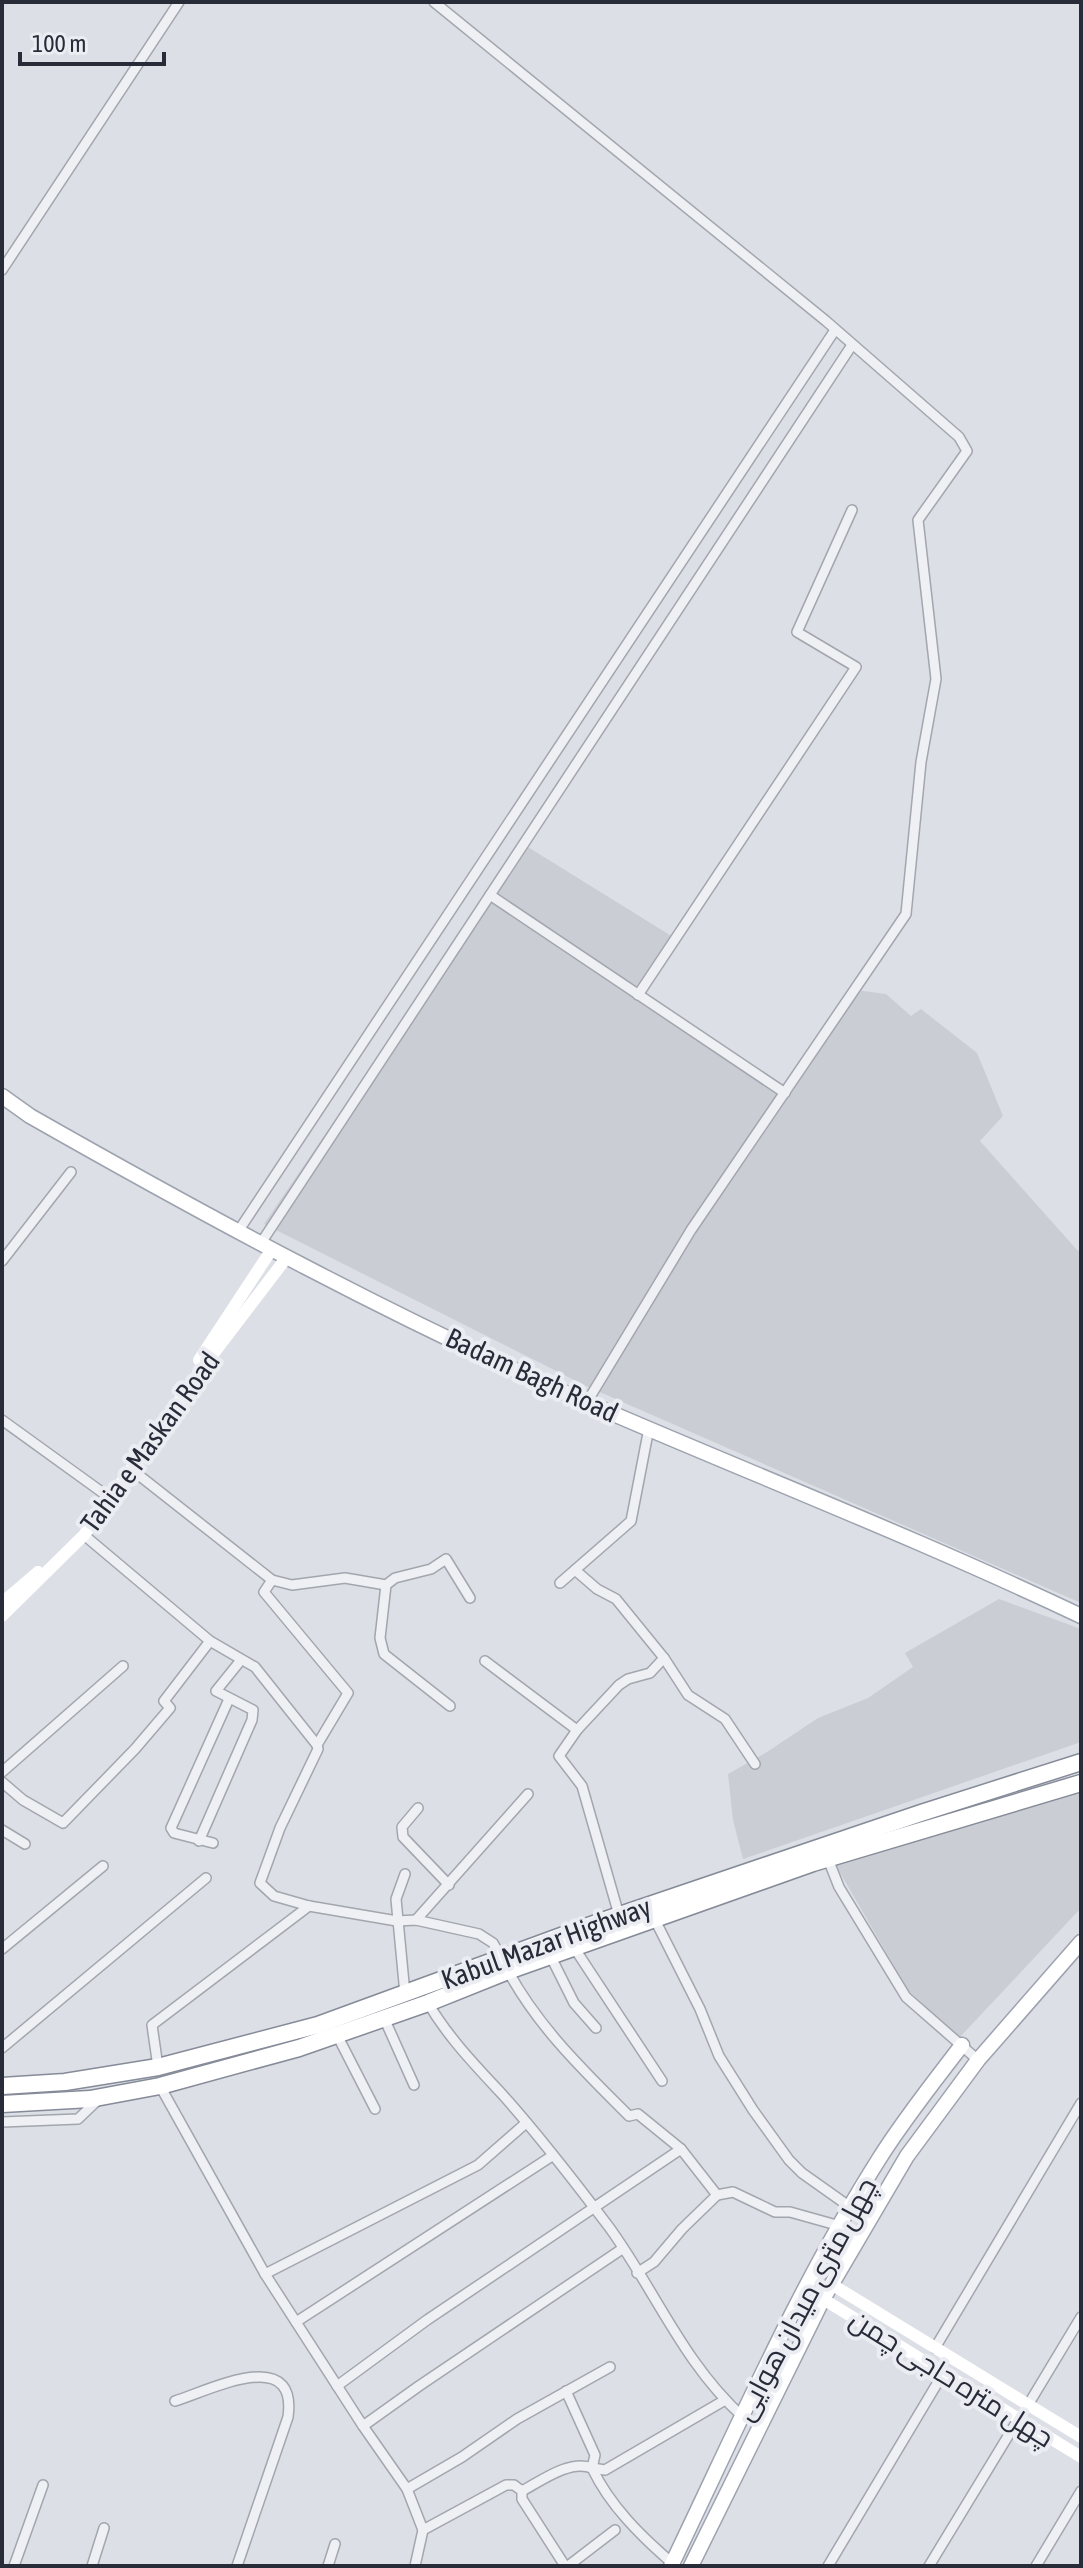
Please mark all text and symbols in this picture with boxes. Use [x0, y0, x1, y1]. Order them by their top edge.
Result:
scale bar [20, 16, 164, 66]
text: 100 m [32, 30, 86, 57]
street label: Badam Bagh Road [441, 1321, 623, 1429]
street label: Tahia e Maskan Road [74, 1346, 226, 1538]
street label: Kabul Mazar Highway [437, 1890, 655, 1996]
street label: چهل متری میدان هوایی [727, 2172, 885, 2427]
street label: چهل متره حاجی چمن [843, 2302, 1060, 2456]

